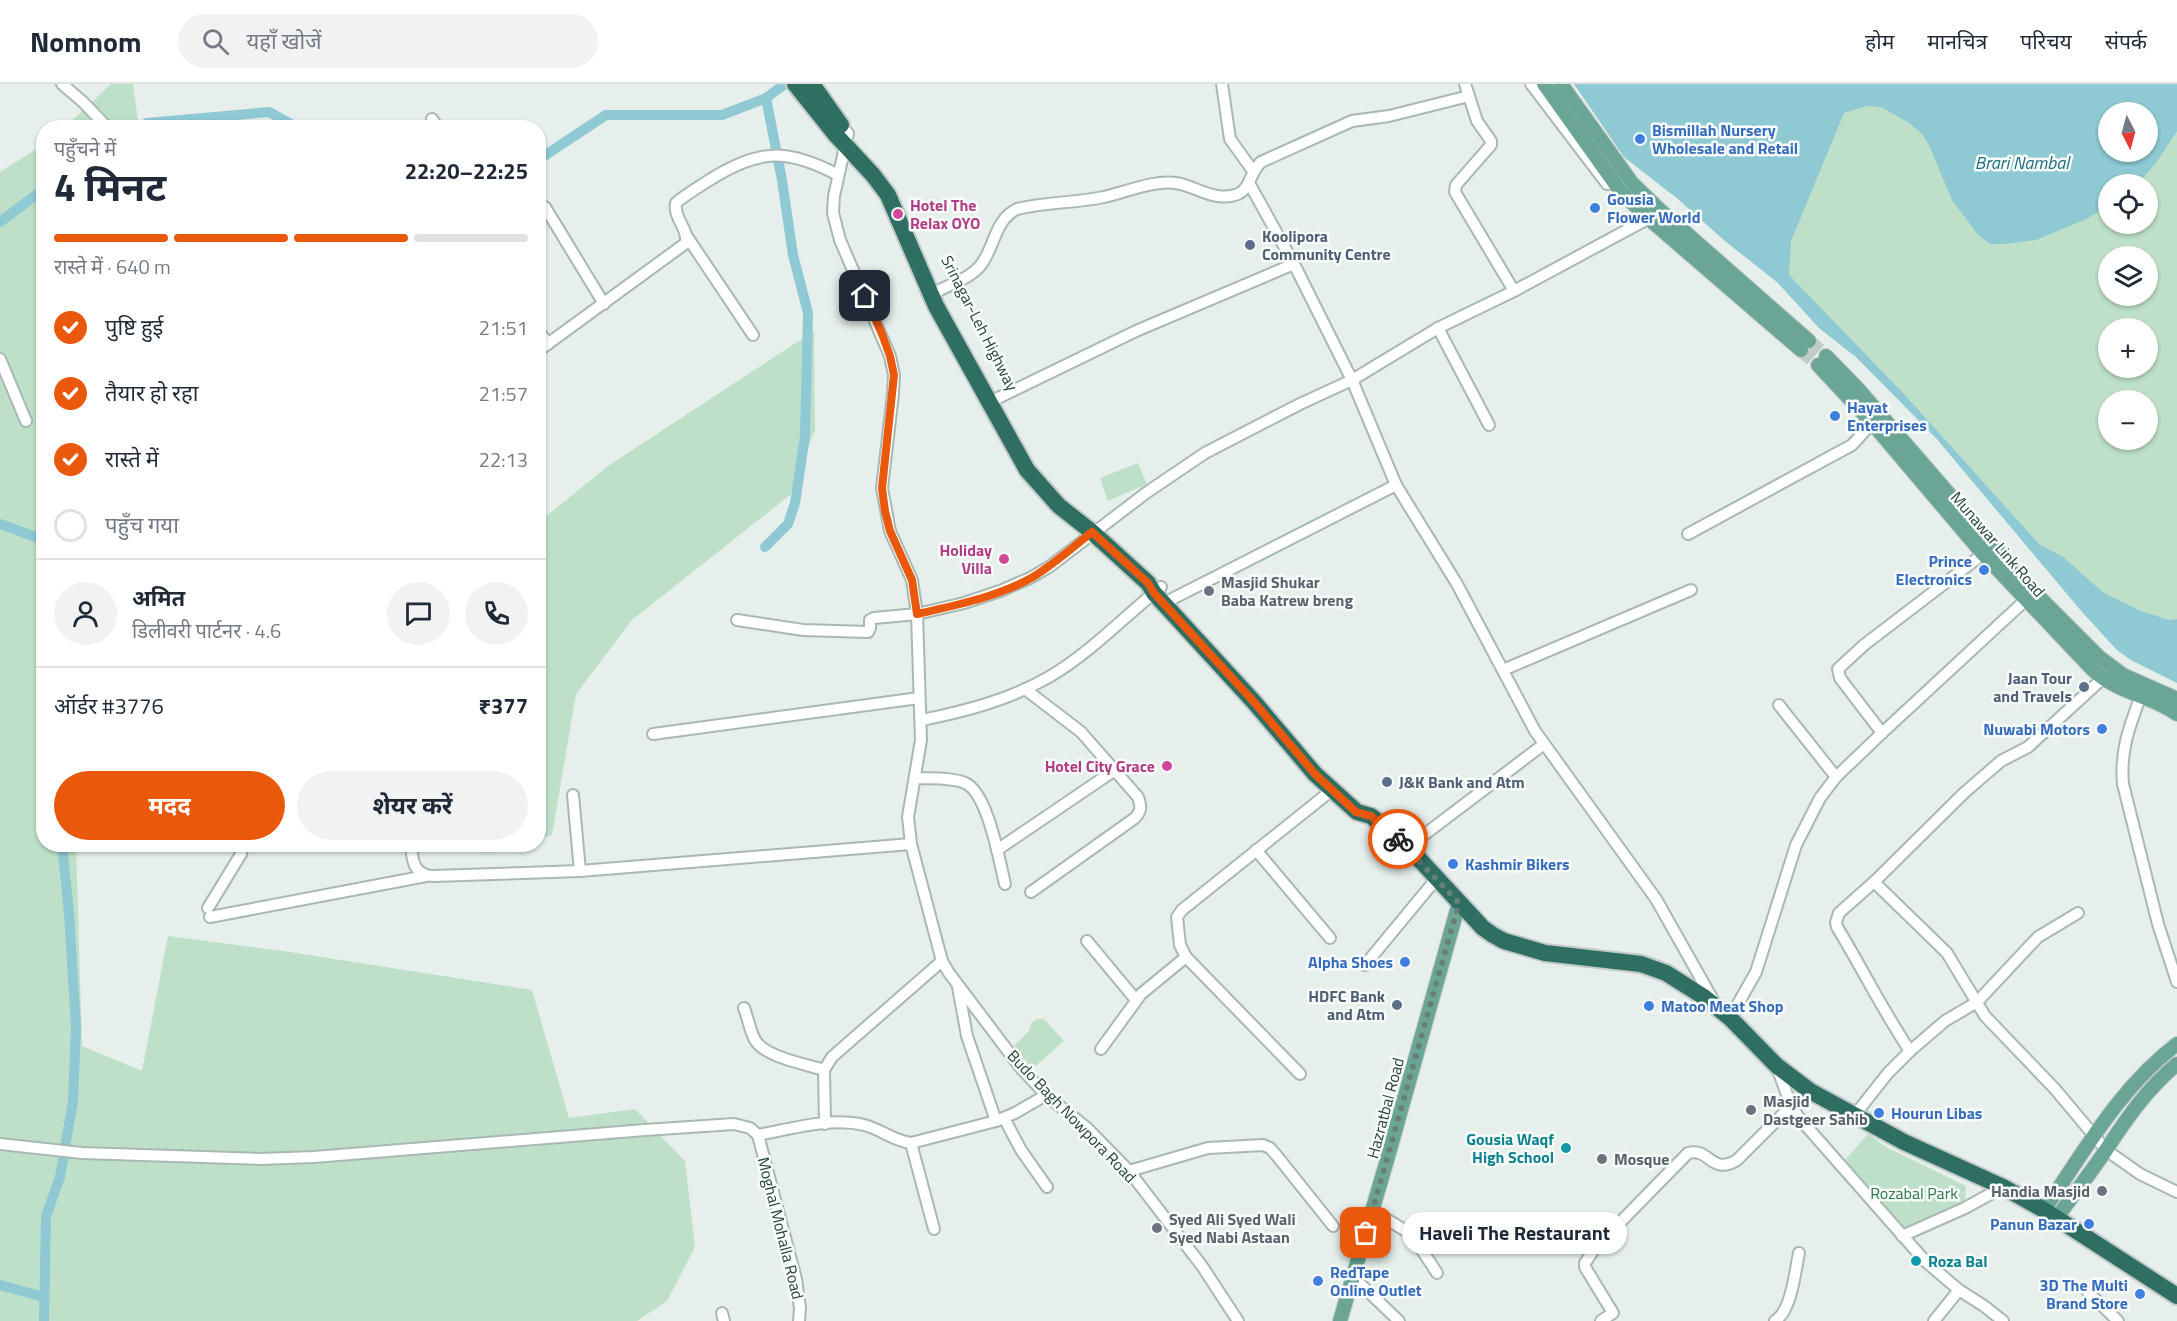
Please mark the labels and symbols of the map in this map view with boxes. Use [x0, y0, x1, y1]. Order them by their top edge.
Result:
north arrow [2098, 102, 2158, 162]
place label: Bismillah Nursery Wholesale and Retail [1652, 118, 1798, 160]
marker: Bismillah Nursery Wholesale and Retail [1633, 132, 1647, 146]
water label: Brari Nambal [1975, 149, 2071, 176]
place label: Gousia Flower World [1607, 187, 1700, 229]
place label: Hotel The Relax OYO [910, 193, 980, 235]
marker: Gousia Flower World [1588, 201, 1602, 215]
marker: Hotel The Relax OYO [891, 207, 905, 221]
place label: Koolipora Community Centre [1262, 224, 1391, 266]
marker: Koolipora Community Centre [1243, 238, 1257, 252]
street label: Srinagar-Leh Highway [935, 251, 1025, 395]
pin [839, 270, 890, 321]
place label: Hayat Enterprises [1847, 395, 1927, 437]
marker: Hayat Enterprises [1828, 409, 1842, 423]
street label: Munawar Link Road [1945, 486, 2051, 602]
place label: Holiday Villa [939, 538, 992, 580]
place label: Prince Electronics [1896, 549, 1972, 591]
marker: Holiday Villa [997, 552, 1011, 566]
marker: Prince Electronics [1977, 563, 1991, 577]
place label: Masjid Shukar Baba Katrew breng [1221, 570, 1353, 612]
marker: Masjid Shukar Baba Katrew breng [1202, 584, 1216, 598]
place label: Jaan Tour and Travels [1993, 666, 2072, 708]
marker: Jaan Tour and Travels [2077, 680, 2091, 694]
place label: Nuwabi Motors [1983, 717, 2090, 741]
marker: Nuwabi Motors [2095, 722, 2109, 736]
place label: Hotel City Grace [1045, 754, 1155, 778]
marker: Hotel City Grace [1160, 759, 1174, 773]
place label: J&K Bank and Atm [1399, 770, 1525, 794]
marker: J&K Bank and Atm [1380, 775, 1394, 789]
courier [1368, 809, 1428, 869]
place label: Kashmir Bikers [1465, 852, 1570, 876]
marker: Kashmir Bikers [1446, 857, 1460, 871]
place label: Alpha Shoes [1308, 950, 1393, 974]
marker: Alpha Shoes [1398, 955, 1412, 969]
place label: HDFC Bank and Atm [1308, 984, 1386, 1026]
place label: Matoo Meat Shop [1661, 994, 1784, 1018]
marker: HDFC Bank and Atm [1390, 998, 1404, 1012]
marker: Matoo Meat Shop [1642, 999, 1656, 1013]
street label: Budo Bagh Nowpora Road [1002, 1044, 1142, 1188]
street label: Hazratbal Road [1360, 1055, 1410, 1161]
place label: Masjid Dastgeer Sahib [1763, 1089, 1868, 1131]
place label: Hourun Libas [1891, 1101, 1982, 1125]
marker: Masjid Dastgeer Sahib [1744, 1103, 1758, 1117]
marker: Hourun Libas [1872, 1106, 1886, 1120]
place label: Gousia Waqf High School [1466, 1127, 1554, 1169]
marker: Gousia Waqf High School [1559, 1141, 1573, 1155]
place label: Mosque [1614, 1147, 1669, 1171]
marker: Mosque [1595, 1152, 1609, 1166]
street label: Moghal Mohalla Road [752, 1154, 810, 1302]
place label: Handia Masjid [1991, 1179, 2090, 1203]
park label: Rozabal Park [1870, 1181, 1958, 1205]
marker: Handia Masjid [2095, 1184, 2109, 1198]
place label: Syed Ali Syed Wali Syed Nabi Astaan [1169, 1207, 1296, 1249]
pin [1340, 1207, 1391, 1258]
callout: Haveli The Restaurant [1402, 1212, 1627, 1254]
place label: Panun Bazar [1990, 1212, 2077, 1236]
marker: Panun Bazar [2082, 1217, 2096, 1231]
marker: Syed Ali Syed Wali Syed Nabi Astaan [1150, 1221, 1164, 1235]
place label: Roza Bal [1928, 1249, 1988, 1273]
marker: Roza Bal [1909, 1254, 1923, 1268]
place label: RedTape Online Outlet [1330, 1260, 1422, 1302]
place label: 3D The Multi Brand Store [2040, 1273, 2128, 1315]
marker: RedTape Online Outlet [1311, 1274, 1325, 1288]
marker: 3D The Multi Brand Store [2133, 1287, 2147, 1301]

